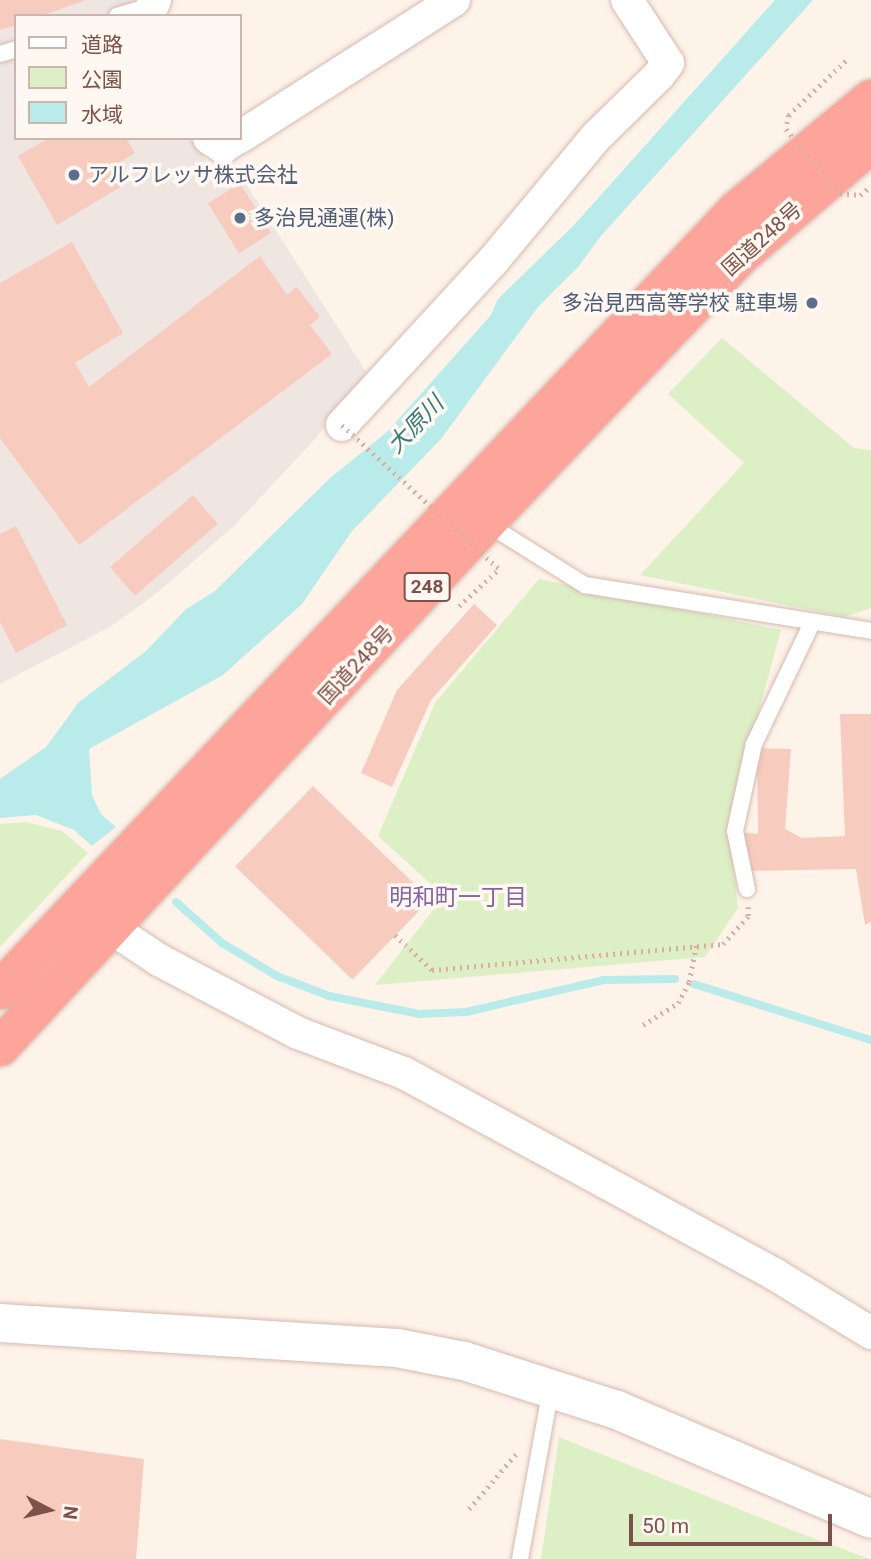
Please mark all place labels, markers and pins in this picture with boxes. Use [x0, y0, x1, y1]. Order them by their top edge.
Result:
place label: アルフレッサ株式会社 [88, 162, 298, 188]
marker: アルフレッサ株式会社 [66, 167, 82, 183]
place label: 多治見通運(株) [254, 205, 394, 231]
marker: 多治見通運(株) [232, 210, 248, 226]
place label: 多治見西高等学校 駐車場 [562, 290, 798, 316]
marker: 多治見西高等学校 駐車場 [804, 295, 820, 311]

